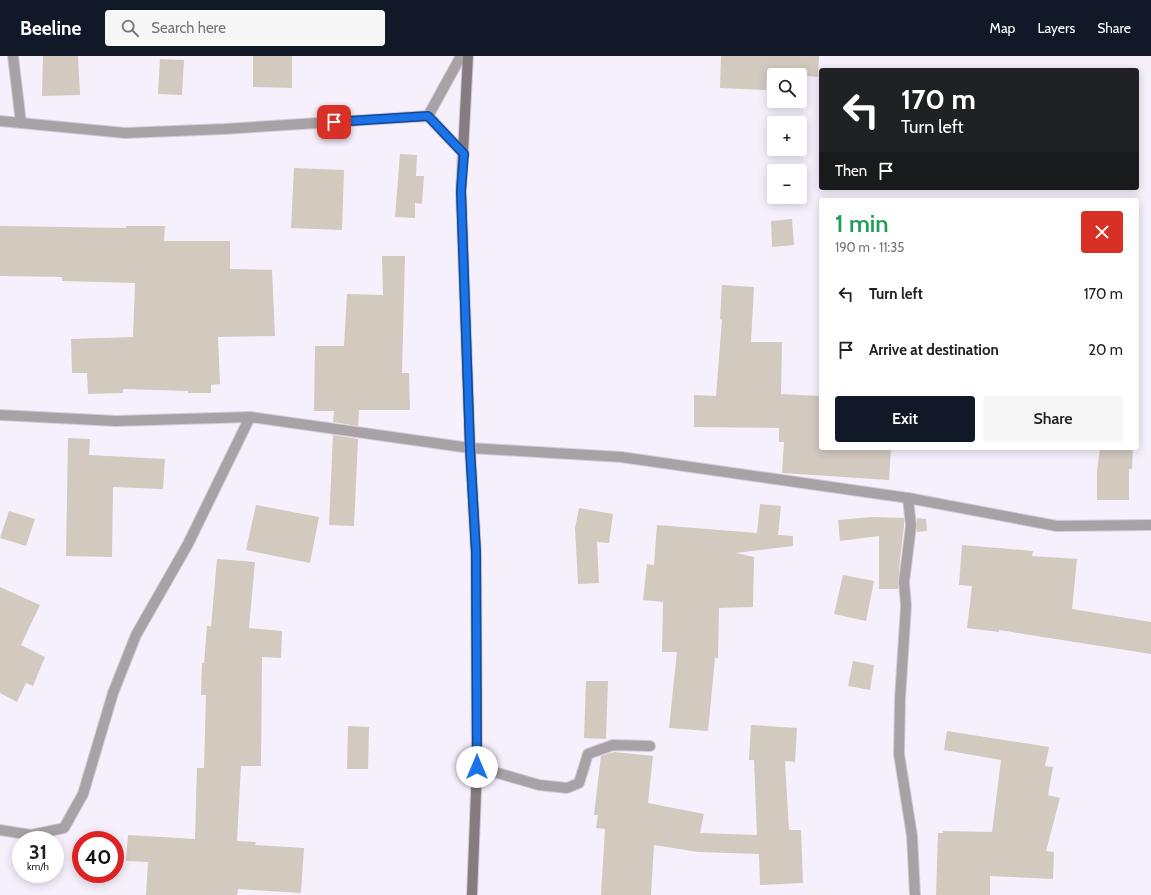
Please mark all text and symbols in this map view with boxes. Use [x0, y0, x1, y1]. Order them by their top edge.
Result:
search box [105, 10, 385, 46]
text: Beeline [20, 17, 81, 40]
icon: search [119, 17, 141, 39]
text: Search here [151, 19, 226, 37]
text: Map [990, 19, 1015, 37]
text: Layers [1037, 19, 1075, 37]
text: Share [1097, 19, 1131, 37]
map controls [767, 68, 807, 204]
button: search [767, 68, 807, 108]
text: 170 m [901, 82, 976, 116]
icon: left [835, 84, 887, 136]
pin [317, 105, 351, 139]
icon: arrive [323, 111, 345, 133]
button: + [767, 116, 807, 156]
text: Turn left [901, 116, 964, 138]
icon: arrive [875, 160, 897, 182]
text: Then [835, 162, 867, 180]
button: − [767, 164, 807, 204]
text: 1 min [835, 209, 889, 238]
button: close [1081, 211, 1123, 253]
text: 190 m · 11:35 [835, 239, 904, 255]
icon: left [835, 283, 857, 305]
text: Turn left [869, 285, 923, 303]
text: 170 m [1084, 285, 1123, 303]
icon: arrive [835, 339, 857, 361]
text: Arrive at destination [869, 341, 999, 359]
text: 20 m [1088, 341, 1123, 359]
button: Exit [835, 396, 975, 442]
button: Share [983, 396, 1123, 442]
position arrow [456, 746, 498, 788]
speed limit sign: 40 [72, 831, 124, 883]
text: 31 [29, 840, 47, 864]
text: km/h [27, 860, 49, 873]

